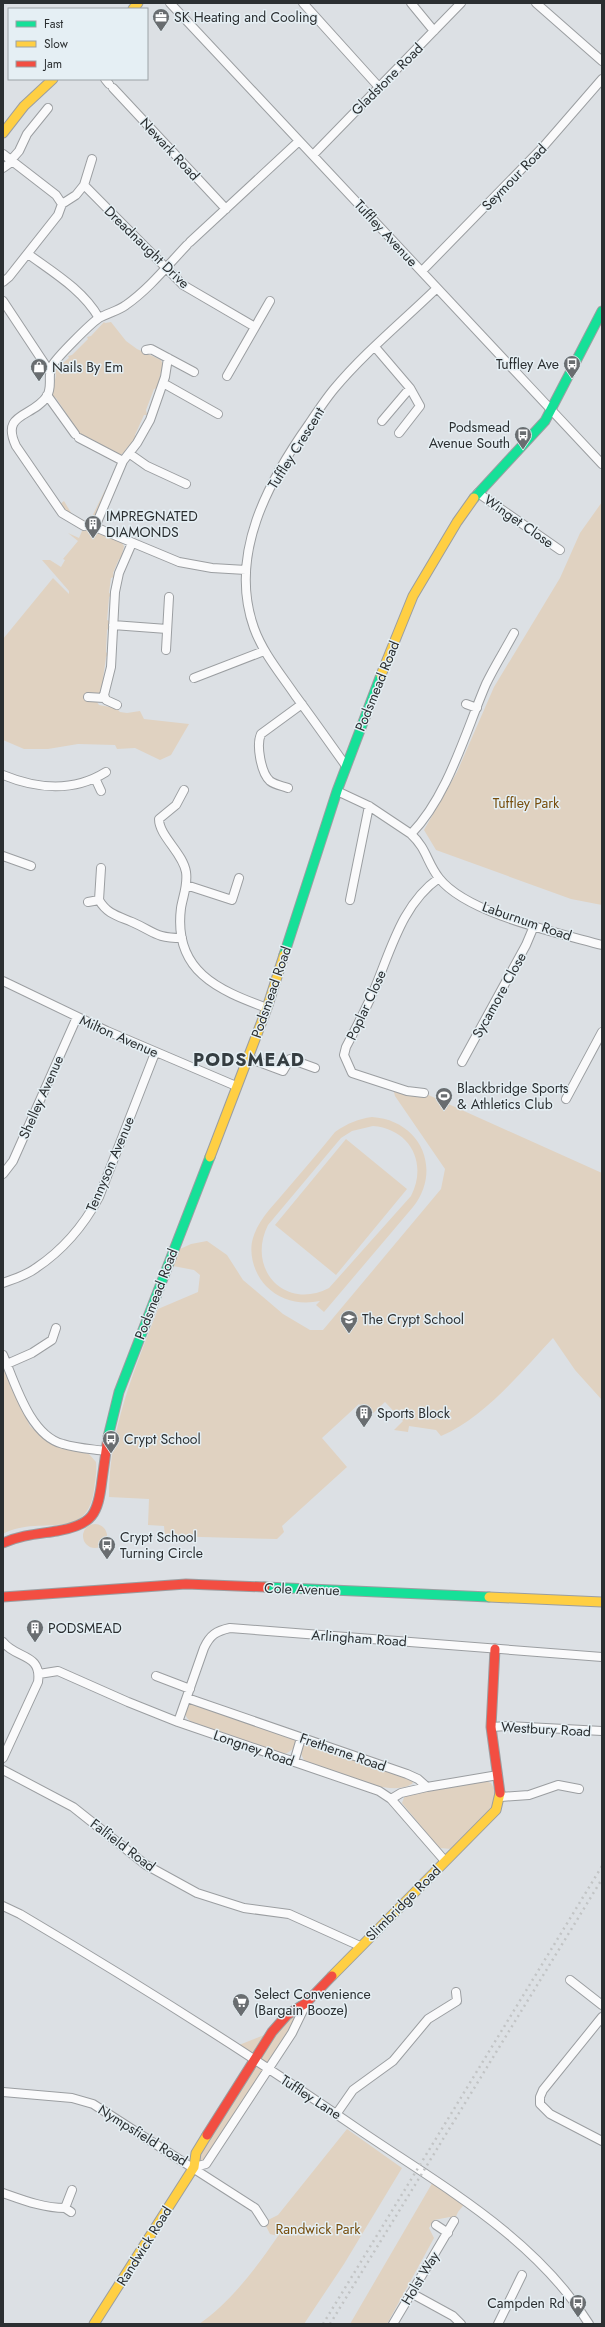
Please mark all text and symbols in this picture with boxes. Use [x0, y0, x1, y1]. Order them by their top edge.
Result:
office icon: SK Heating and Cooling [151, 7, 171, 32]
place label: SK Heating and Cooling [174, 7, 318, 27]
legend [8, 8, 148, 80]
text: Fast [44, 15, 63, 33]
text: Slow [44, 35, 69, 53]
street label: Gladstone Road [347, 39, 427, 119]
text: Jam [42, 55, 62, 73]
street label: Newark Road [136, 113, 204, 185]
street label: Seymour Road [477, 139, 551, 215]
street label: Tuffley Avenue [350, 195, 422, 271]
street label: Dreadnaught Drive [100, 201, 194, 293]
place label: Tuffley Ave [496, 354, 559, 374]
bus stop icon: Tuffley Ave [562, 354, 582, 379]
shop icon: Nails By Em [29, 357, 49, 382]
place label: Nails By Em [52, 357, 123, 377]
street label: Tuffley Crescent [263, 403, 329, 493]
place label: Podsmead Avenue South [429, 417, 510, 453]
bus stop icon: Podsmead Avenue South [513, 425, 533, 450]
street label: Winget Close [480, 490, 558, 552]
place label: IMPREGNATED DIAMONDS [106, 506, 198, 542]
building icon: IMPREGNATED DIAMONDS [83, 514, 103, 539]
street label: Podsmead Road [350, 638, 404, 734]
park label: Tuffley Park [493, 793, 560, 813]
street label: Laburnum Road [480, 896, 574, 946]
street label: Podsmead Road [246, 943, 296, 1041]
street label: Sycamore Close [467, 949, 531, 1041]
street label: Poplar Close [341, 967, 391, 1043]
street label: Milton Avenue [76, 1010, 162, 1062]
district label: PODSMEAD [193, 1047, 305, 1073]
street label: Shelley Avenue [14, 1052, 68, 1142]
place label: Blackbridge Sports & Athletics Club [457, 1078, 569, 1114]
sports icon: Blackbridge Sports & Athletics Club [434, 1086, 454, 1111]
street label: Tennyson Avenue [81, 1113, 139, 1215]
street label: Podsmead Road [130, 1246, 182, 1342]
school or university icon: The Crypt School [339, 1309, 359, 1334]
place label: The Crypt School [362, 1309, 464, 1329]
building icon: Sports Block [354, 1403, 374, 1428]
place label: Sports Block [377, 1403, 451, 1423]
bus stop icon: Crypt School [101, 1429, 121, 1454]
place label: Crypt School [124, 1429, 201, 1449]
place label: Crypt School Turning Circle [120, 1527, 203, 1563]
bus stop icon: Crypt School Turning Circle [97, 1535, 117, 1560]
street label: Cole Avenue [264, 1578, 340, 1600]
building icon: PODSMEAD [25, 1618, 45, 1643]
place label: PODSMEAD [48, 1618, 122, 1638]
street label: Arlingham Road [311, 1625, 407, 1651]
street label: Westbury Road [501, 1717, 591, 1741]
street label: Longney Road [211, 1725, 297, 1771]
street label: Fretherne Road [297, 1728, 389, 1776]
street label: Falfield Road [86, 1814, 160, 1876]
street label: Slimbridge Road [361, 1861, 445, 1945]
place label: Select Convenience (Bargain Booze) [254, 1984, 371, 2020]
supermarket icon: Select Convenience (Bargain Booze) [231, 1992, 251, 2017]
street label: Tuffley Lane [277, 2070, 345, 2124]
street label: Nympsfield Road [94, 2099, 192, 2171]
street label: Randwick Road [112, 2202, 176, 2290]
park label: Randwick Park [275, 2219, 361, 2239]
street label: Holst Way [396, 2247, 444, 2309]
place label: Campden Rd [487, 2293, 565, 2313]
bus stop icon: Campden Rd [568, 2293, 588, 2318]

